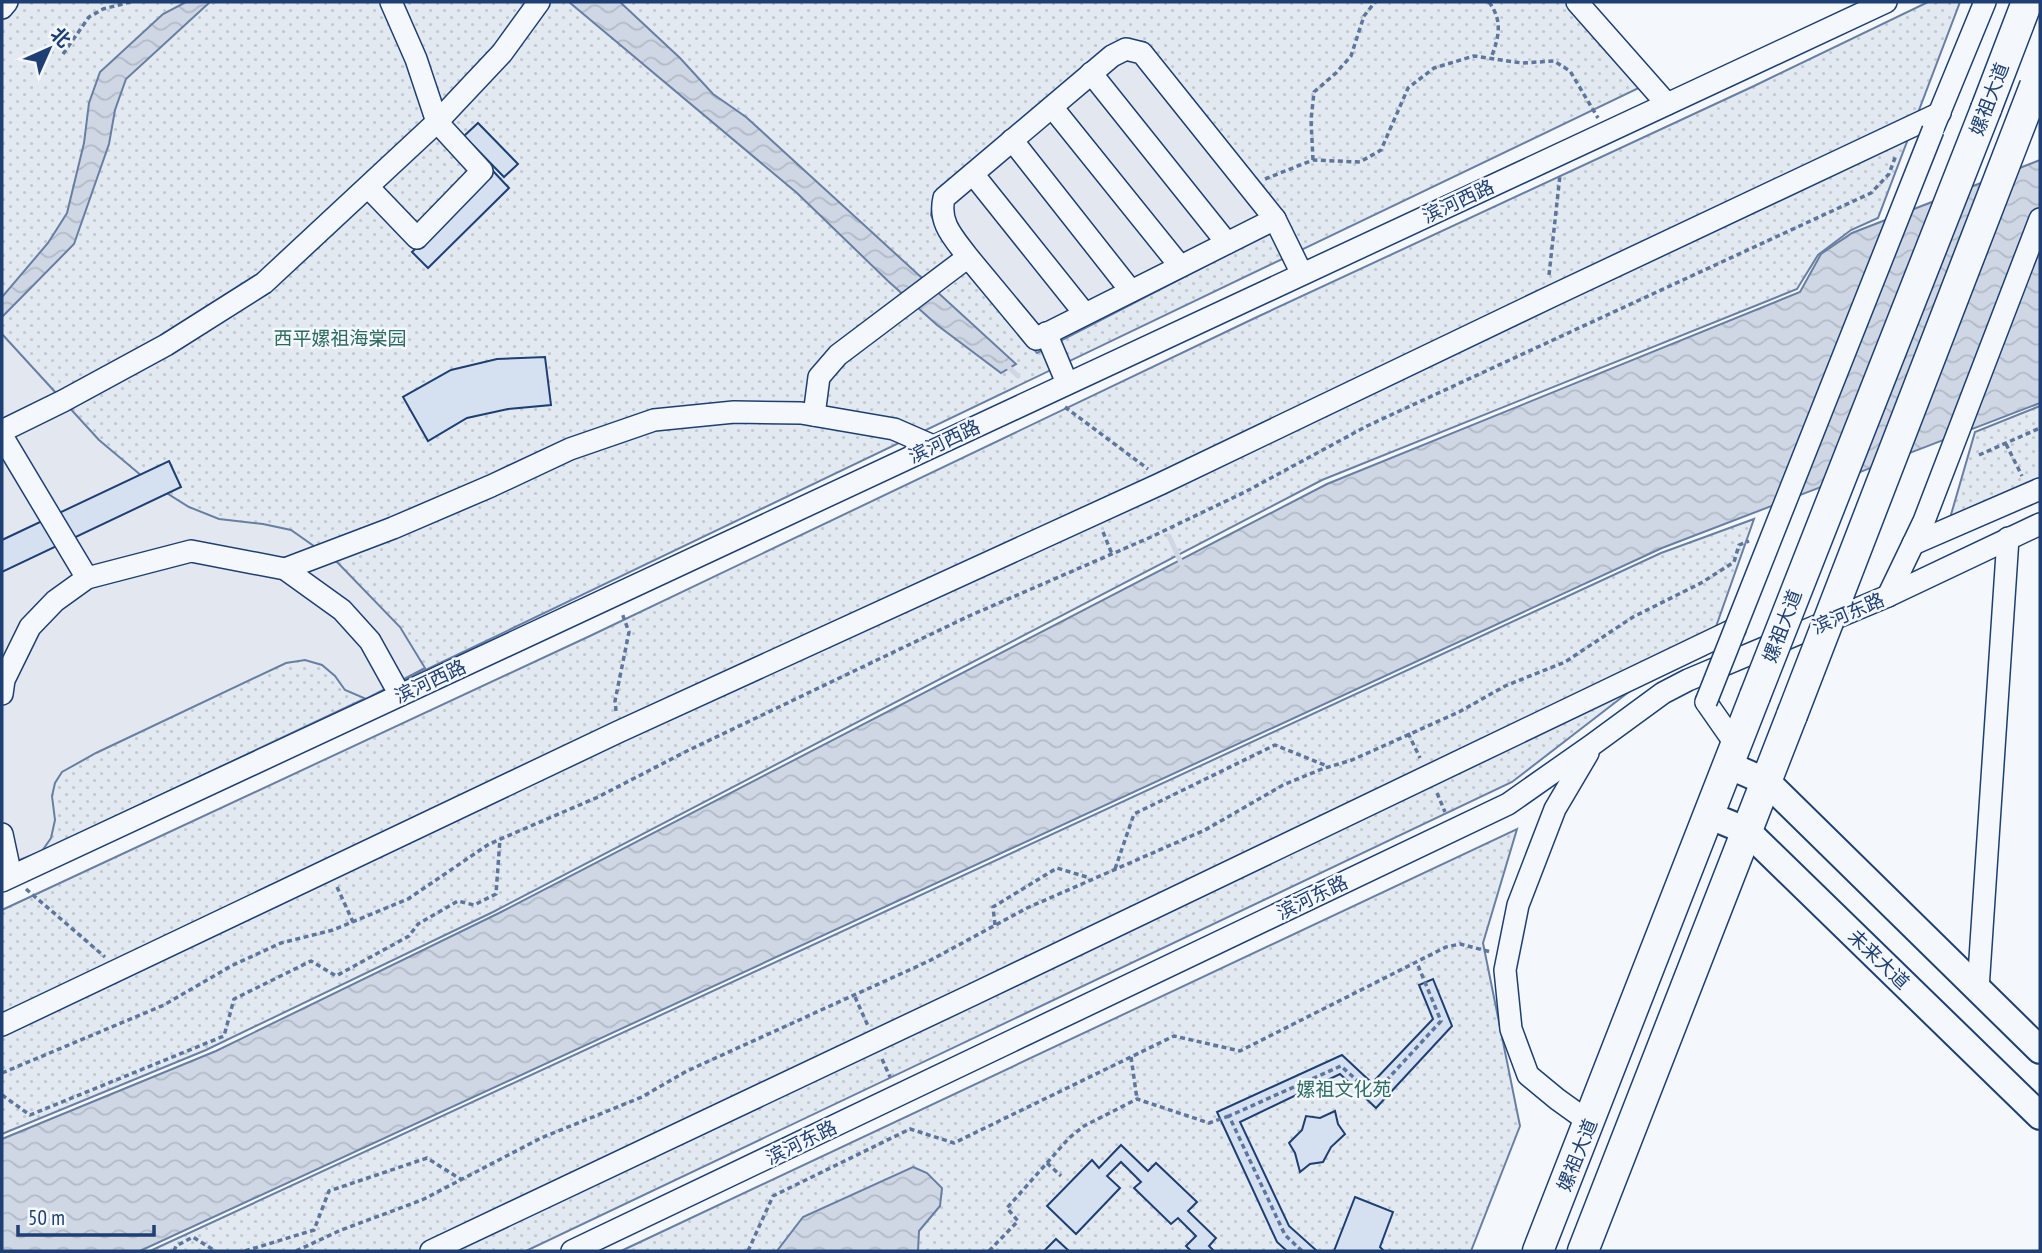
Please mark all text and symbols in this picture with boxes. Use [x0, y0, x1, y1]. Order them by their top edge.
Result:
north arrow [14, 14, 84, 84]
text: 北 [46, 22, 76, 52]
street label: 嫘祖大道 [1964, 59, 2014, 139]
street label: 滨河西路 [1418, 174, 1498, 228]
park label: 西平嫘祖海棠园 [273, 326, 407, 350]
street label: 滨河西路 [904, 414, 984, 468]
street label: 嫘祖大道 [1757, 586, 1807, 666]
street label: 滨河东路 [1808, 587, 1888, 639]
street label: 滨河西路 [390, 654, 470, 708]
street label: 滨河东路 [1273, 870, 1351, 924]
street label: 未来大道 [1843, 924, 1915, 994]
park label: 嫘祖文化苑 [1296, 1077, 1392, 1101]
street label: 滨河东路 [762, 1115, 840, 1169]
street label: 嫘祖大道 [1552, 1115, 1602, 1195]
scale bar [18, 1194, 154, 1238]
text: 50 m [28, 1204, 65, 1231]

